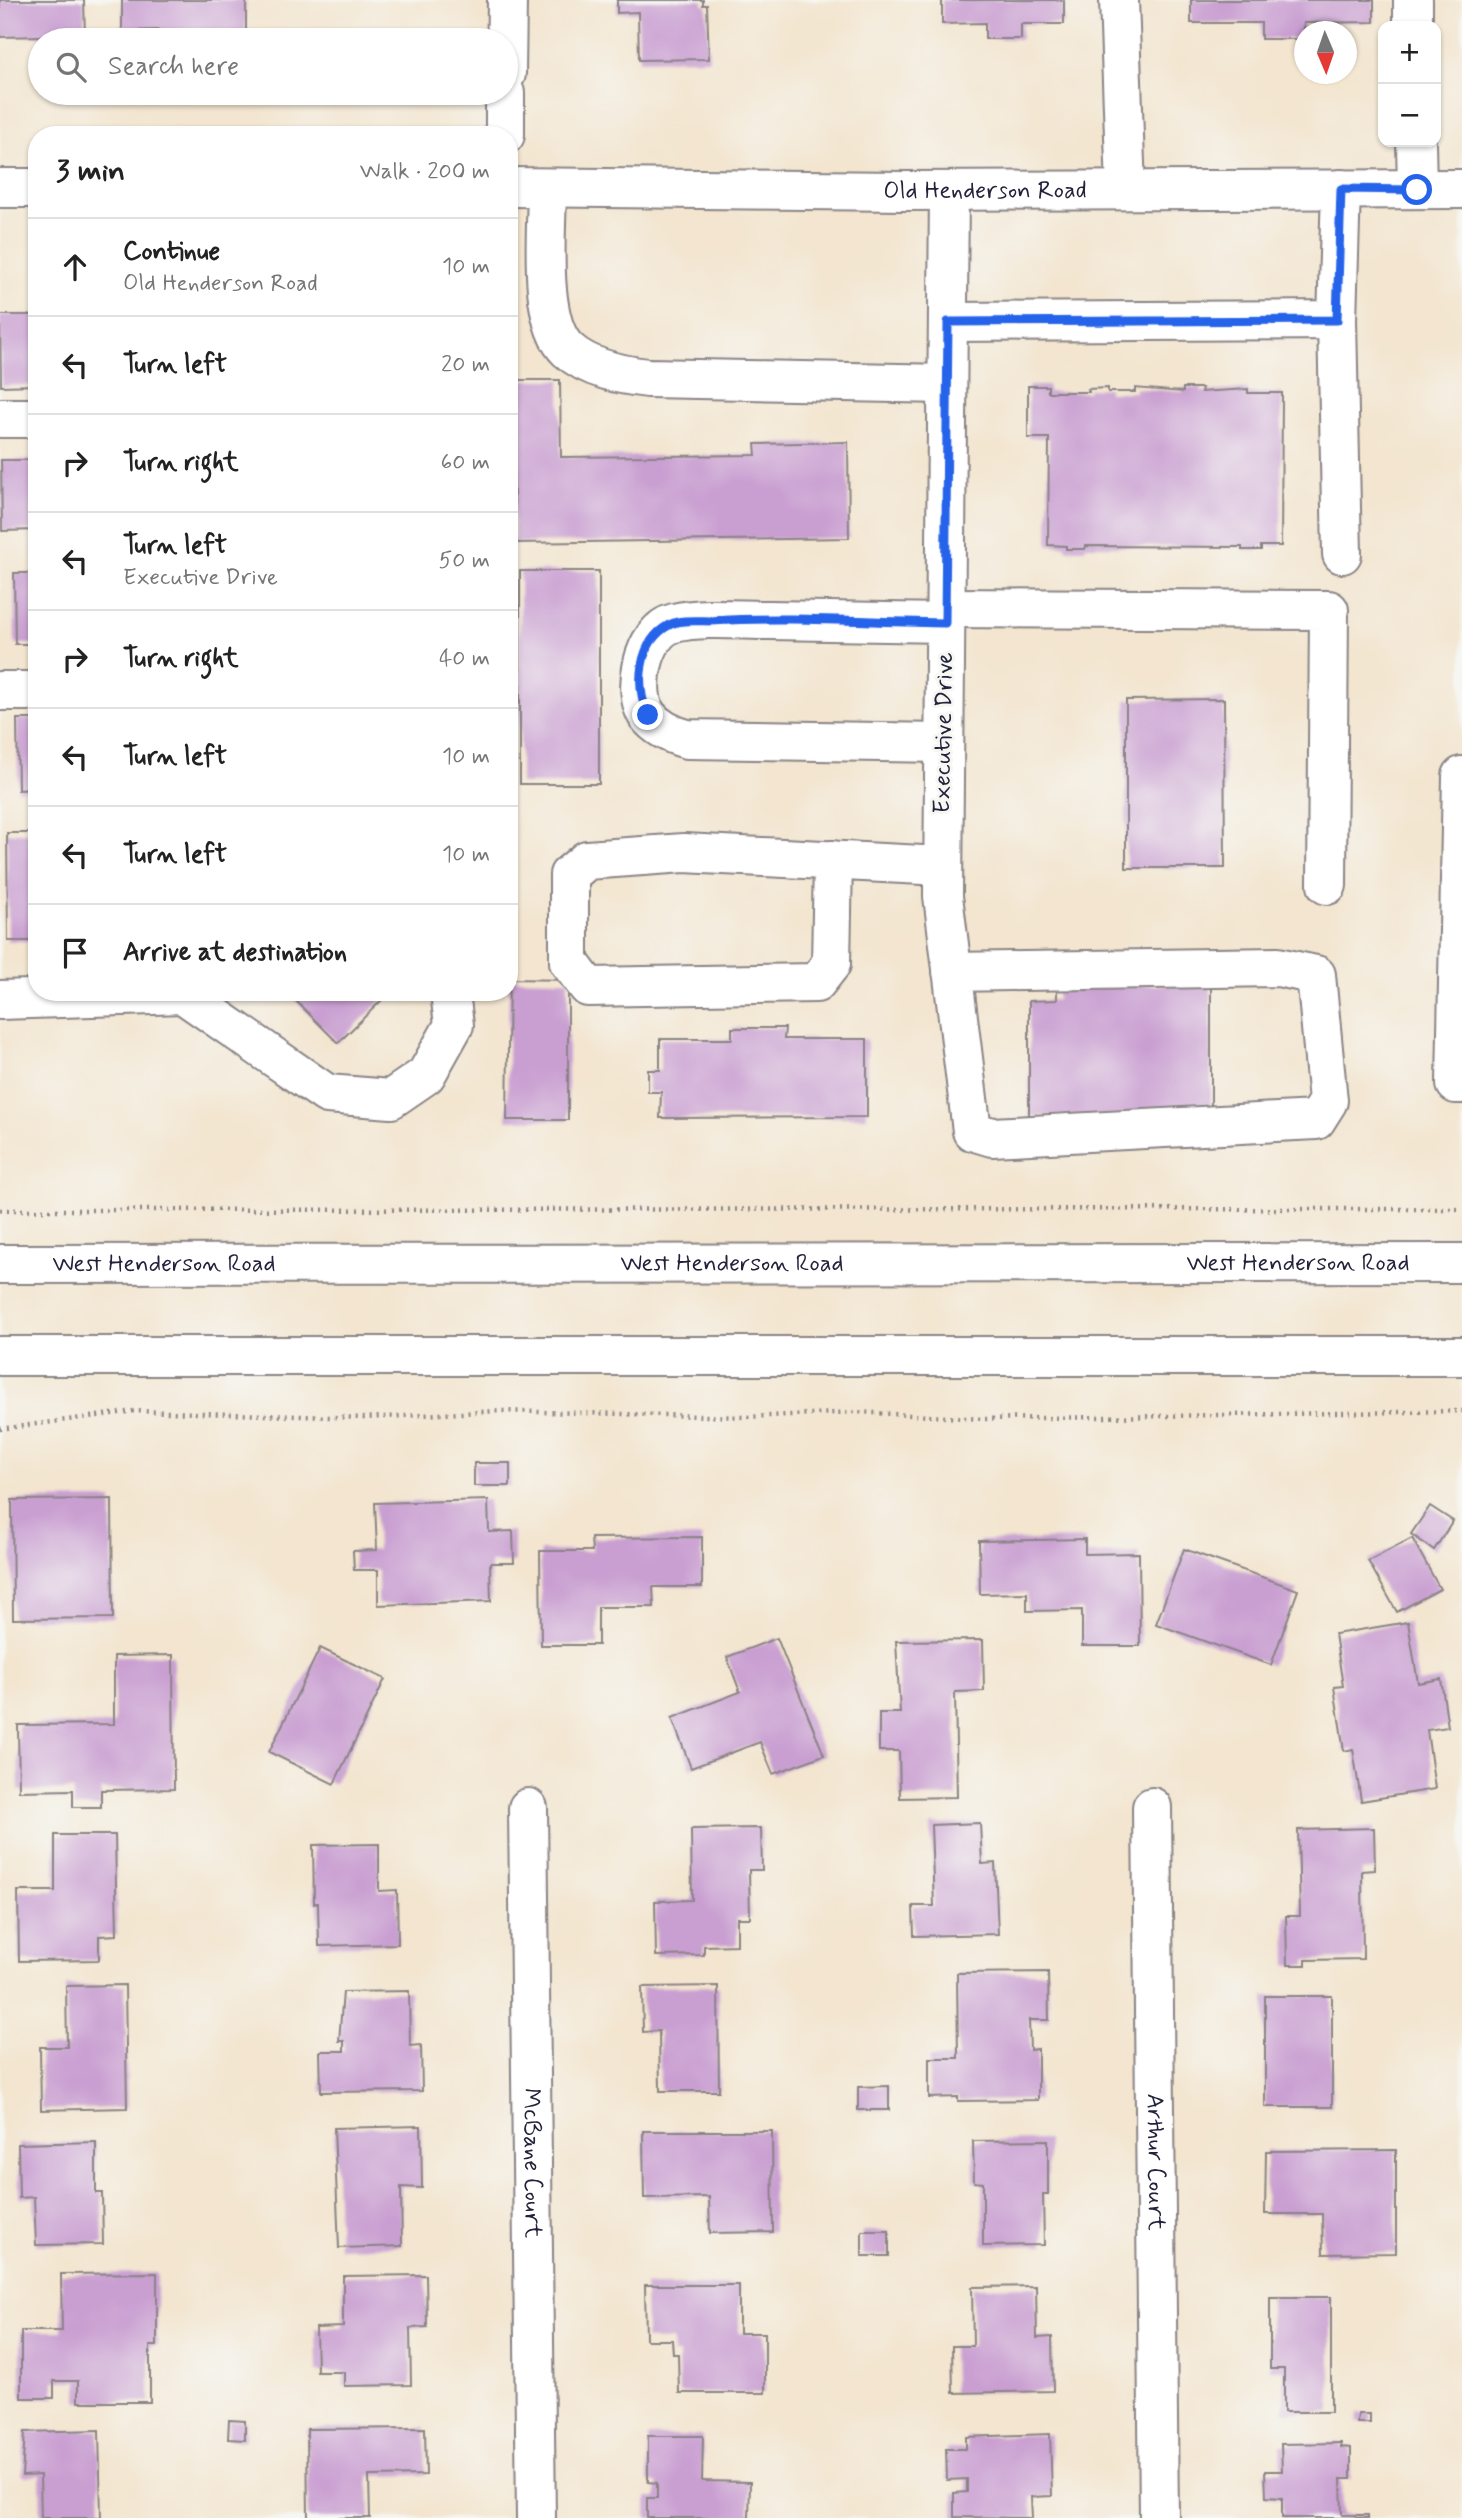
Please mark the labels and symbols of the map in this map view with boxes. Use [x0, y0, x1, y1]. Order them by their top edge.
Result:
north arrow [1294, 21, 1357, 84]
route start [1401, 174, 1432, 205]
street label: Old Henderson Road [883, 175, 1087, 207]
street label: Executive Drive [927, 652, 961, 814]
route end [632, 699, 663, 730]
street label: West Henderson Road [52, 1248, 276, 1279]
street label: West Henderson Road [620, 1248, 844, 1279]
street label: West Henderson Road [1186, 1248, 1410, 1279]
street label: McBane Court [516, 2088, 548, 2238]
street label: Arthur Court [1139, 2093, 1172, 2231]

